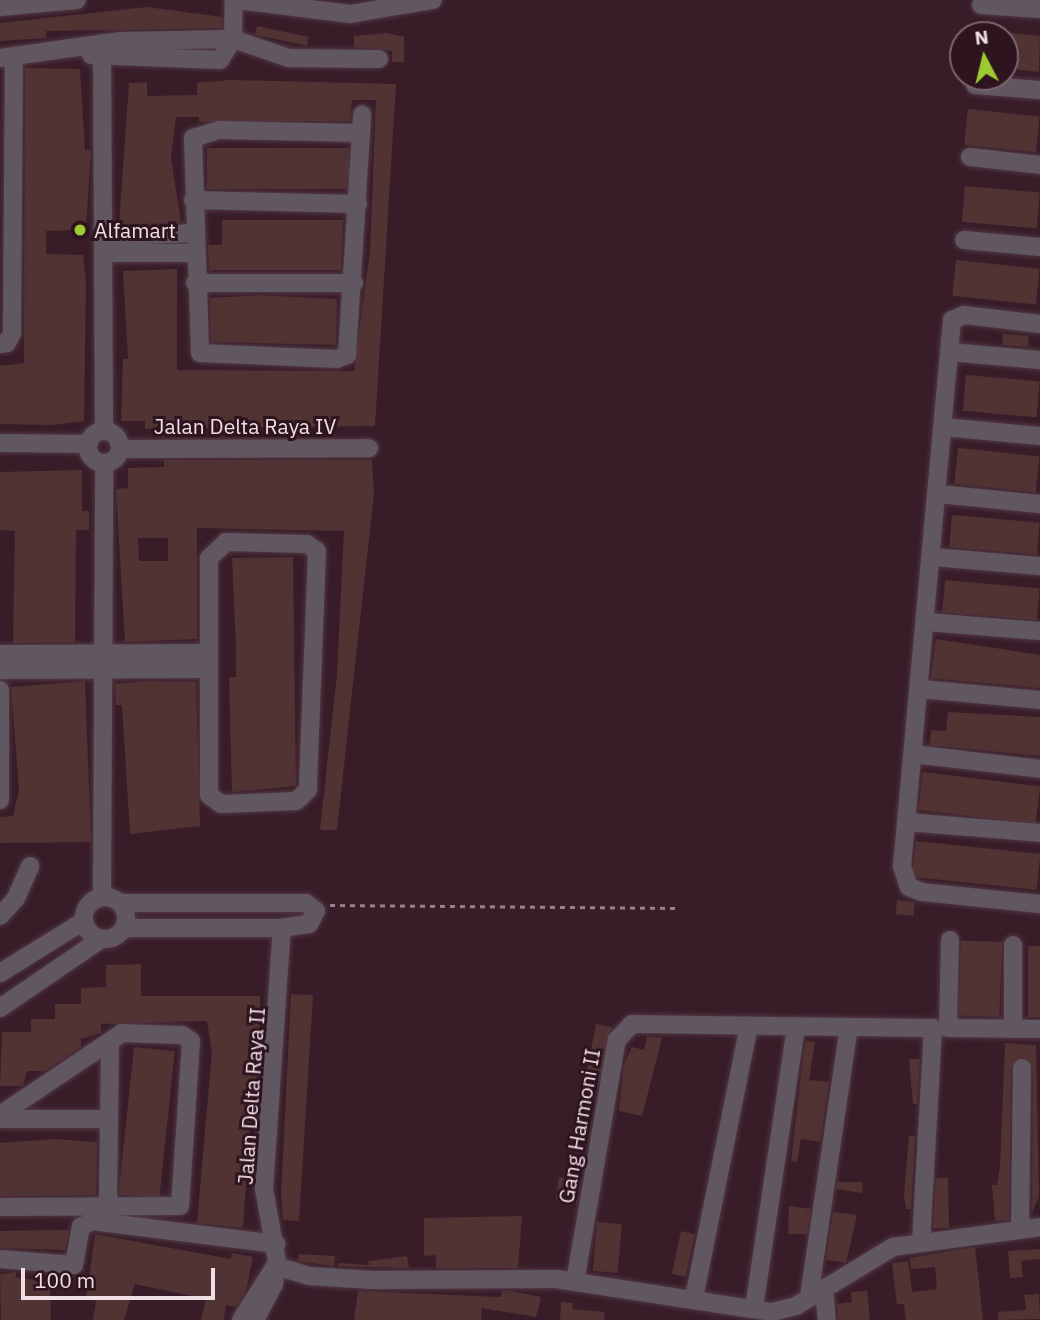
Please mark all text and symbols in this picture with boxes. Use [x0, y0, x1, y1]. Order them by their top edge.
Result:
north arrow [949, 21, 1019, 91]
text: N [973, 24, 990, 50]
place label: Alfamart [94, 217, 176, 243]
marker: Alfamart [72, 222, 88, 238]
street label: Jalan Delta Raya IV [154, 413, 336, 439]
street label: Jalan Delta Raya II [232, 1006, 270, 1186]
street label: Gang Harmoni II [553, 1047, 605, 1205]
scale bar [24, 1254, 219, 1298]
text: 100 m [34, 1266, 95, 1294]

